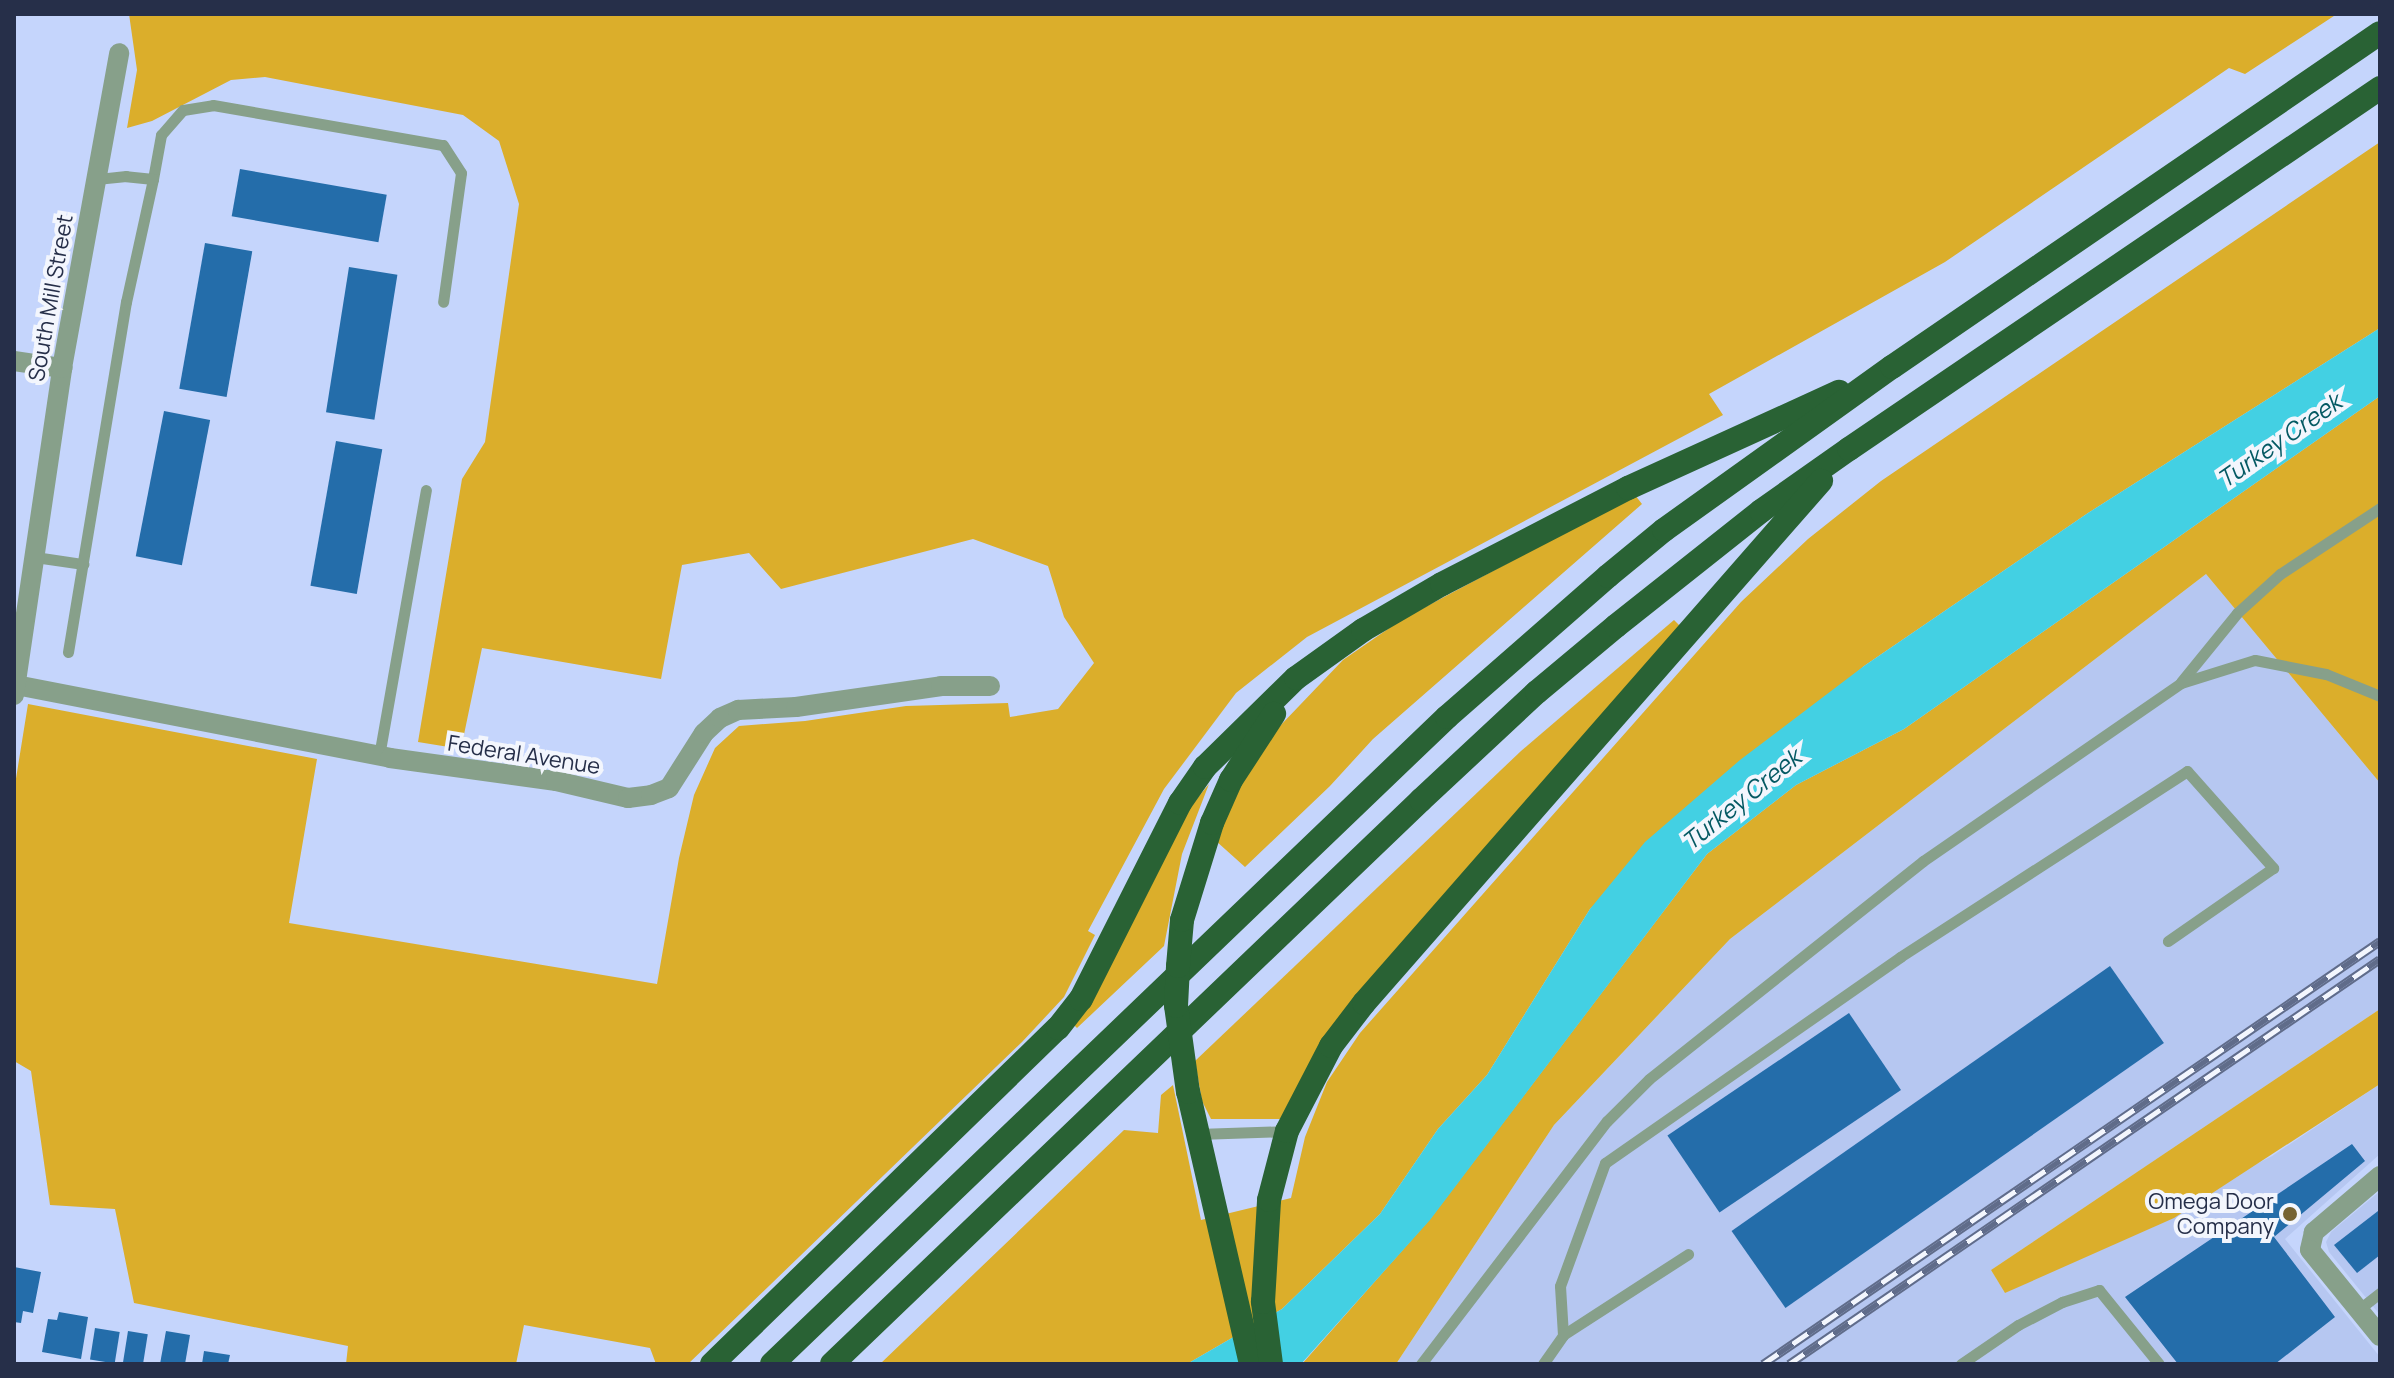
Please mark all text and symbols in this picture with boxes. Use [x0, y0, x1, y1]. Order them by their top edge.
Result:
street label: South Mill Street [23, 213, 79, 383]
water label: Turkey Creek [2212, 387, 2346, 493]
street label: Federal Avenue [446, 730, 602, 780]
water label: Turkey Creek [1676, 742, 1806, 856]
place label: Omega Door Company [2148, 1188, 2274, 1240]
marker: Omega Door Company [2281, 1205, 2299, 1223]

